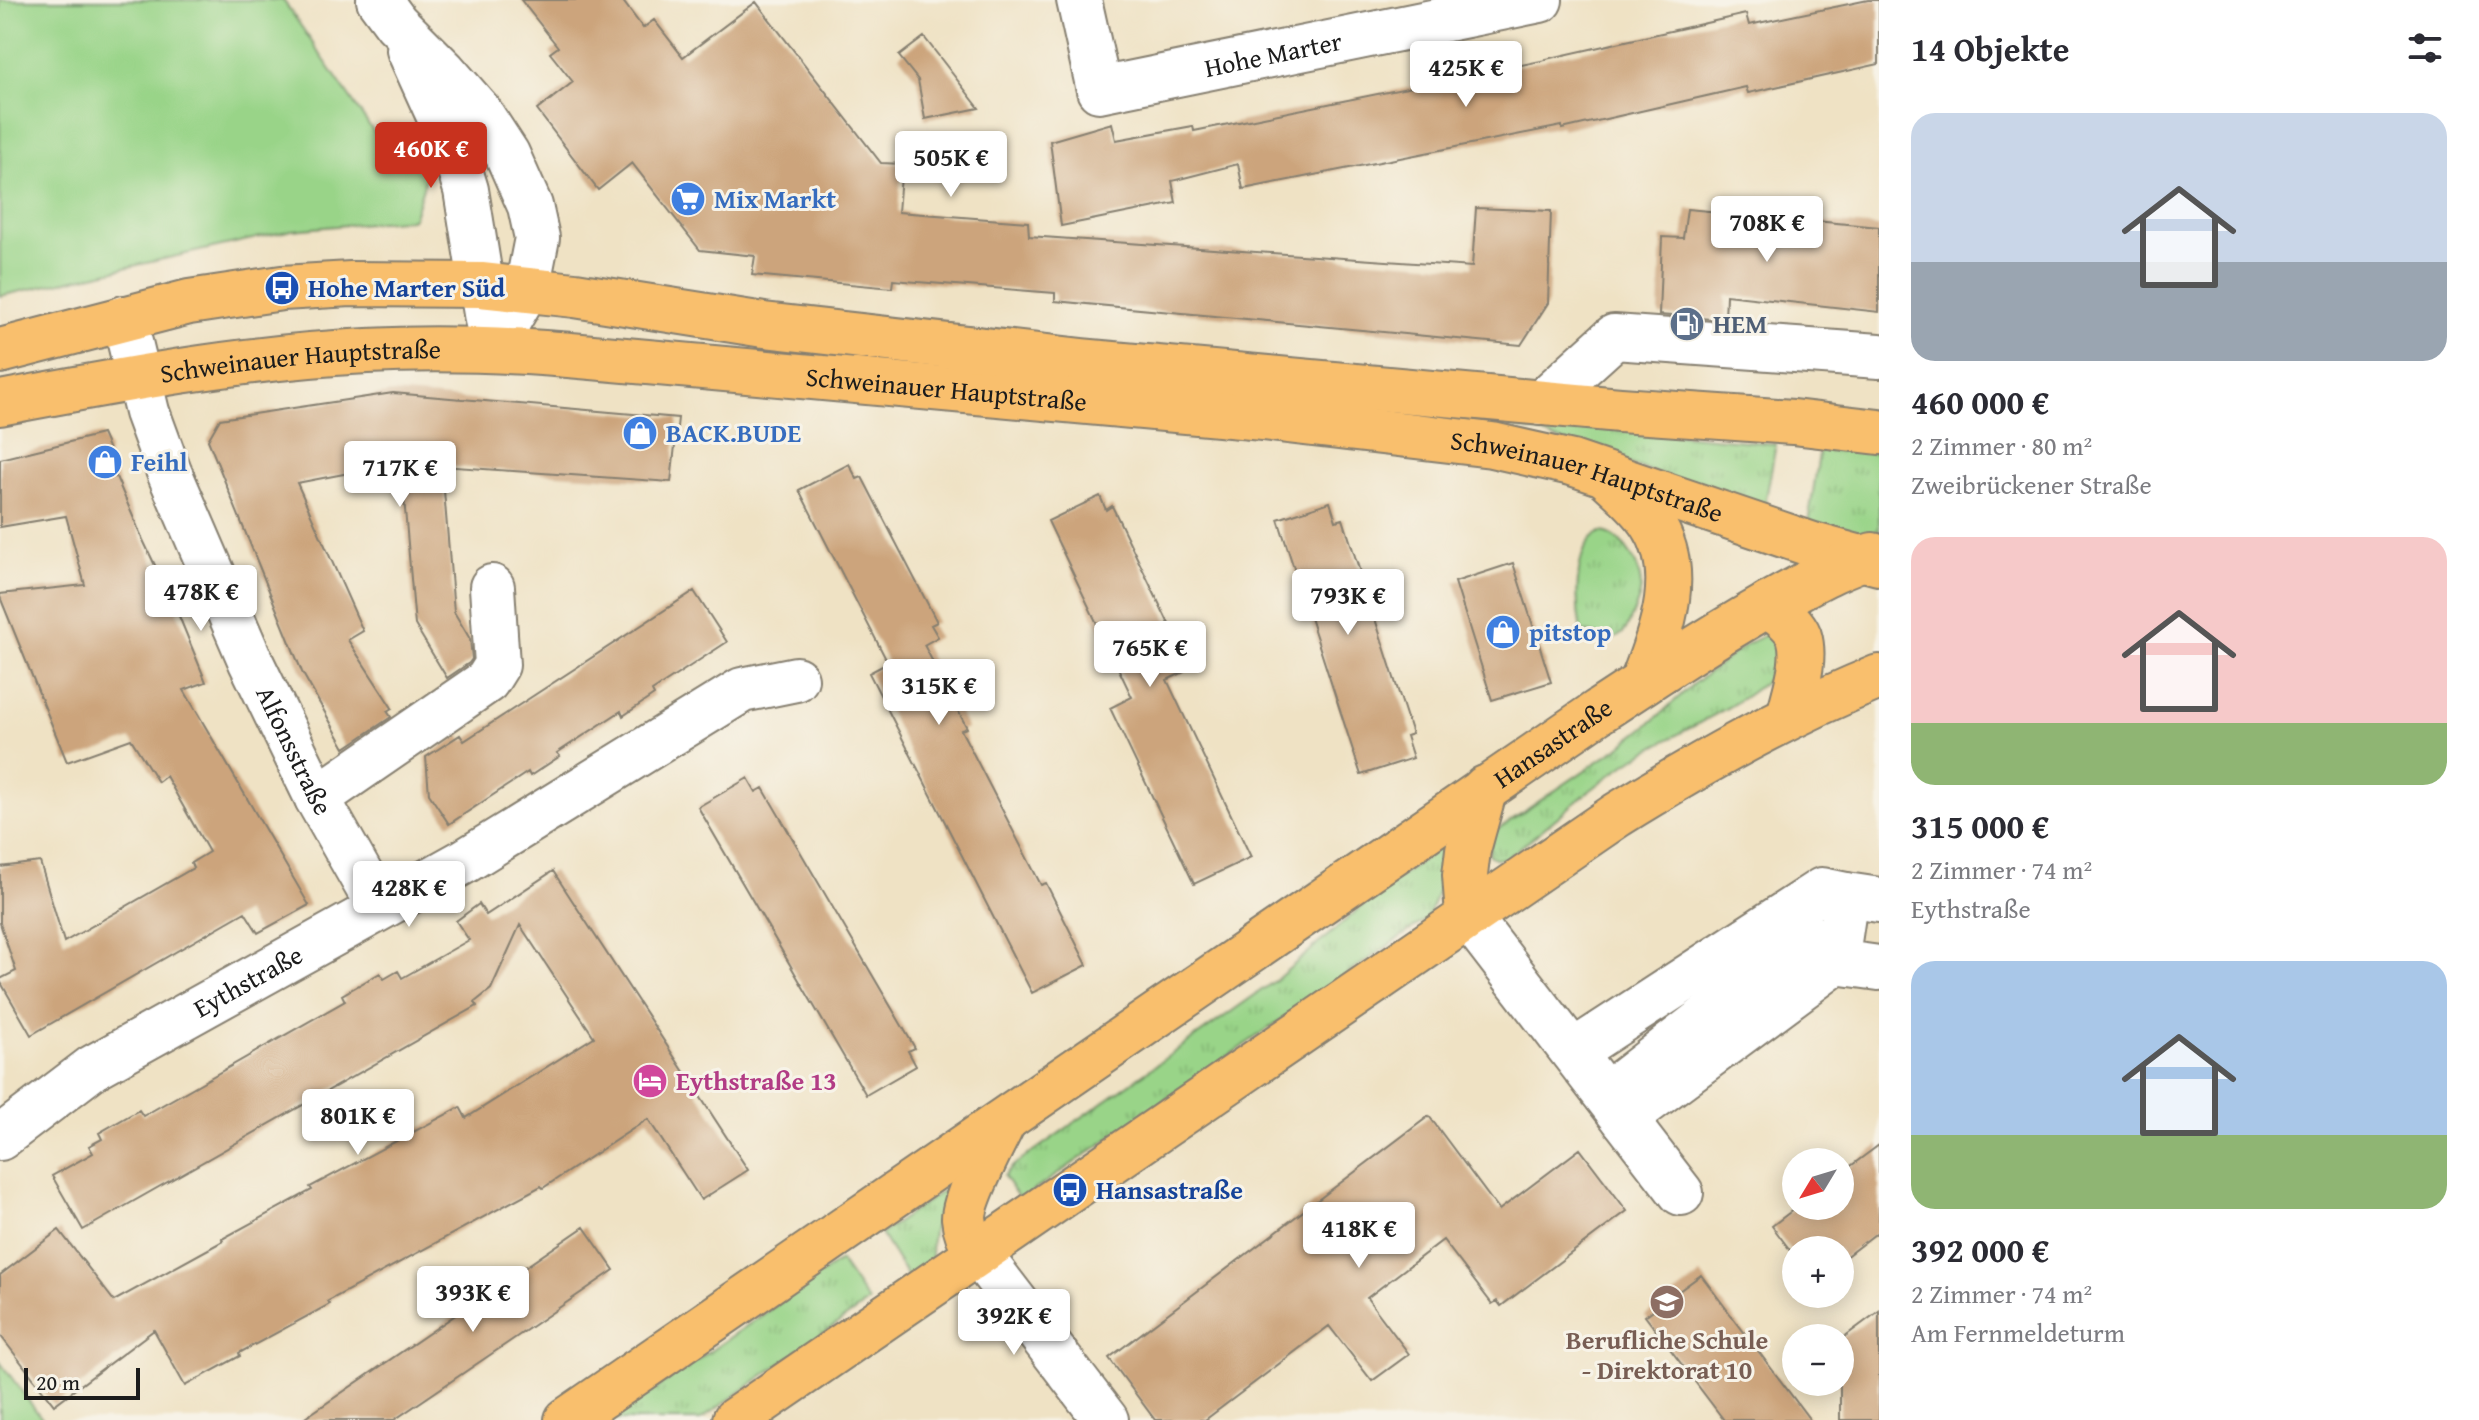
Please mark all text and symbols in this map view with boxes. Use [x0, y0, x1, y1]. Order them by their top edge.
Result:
street label: Hohe Marter [1201, 21, 1346, 87]
text: 14 Objekte [1911, 24, 2069, 73]
icon: filters [2403, 26, 2447, 70]
pin: 425K € [1401, 41, 1531, 109]
text: 425K € [1428, 47, 1504, 86]
pin: 460K € [366, 122, 496, 190]
text: 460K € [393, 128, 469, 167]
pin: 505K € [886, 131, 1016, 199]
text: 505K € [913, 137, 989, 176]
icon: home [2107, 165, 2251, 309]
place label: Mix Markt [714, 179, 836, 218]
supermarket icon: Mix Markt [669, 180, 707, 218]
pin: 708K € [1702, 196, 1832, 264]
text: 708K € [1729, 202, 1805, 241]
place label: Hohe Marter Süd [308, 268, 505, 307]
bus stop icon: Hohe Marter Süd [263, 269, 301, 307]
place label: HEM [1713, 304, 1767, 343]
fuel station icon: HEM [1668, 305, 1706, 343]
street label: Schweinauer Hauptstraße [157, 329, 441, 393]
street label: Schweinauer Hauptstraße [804, 357, 1089, 421]
text: 460 000 € [1911, 377, 2049, 426]
place label: BACK.BUDE [666, 413, 801, 452]
shop icon: BACK.BUDE [621, 414, 659, 452]
street label: Schweinauer Hauptstraße [1448, 420, 1728, 532]
text: 2 Zimmer · 80 m² [1911, 426, 2092, 465]
pin: 717K € [335, 441, 465, 509]
place label: Feihl [131, 442, 188, 481]
shop icon: Feihl [86, 443, 124, 481]
text: 717K € [362, 447, 438, 486]
text: Zweibrückener Straße [1911, 465, 2152, 504]
pin: 478K € [136, 565, 266, 633]
pin: 793K € [1283, 569, 1413, 637]
text: 478K € [163, 571, 239, 610]
text: 793K € [1310, 575, 1386, 614]
icon: home [2107, 589, 2251, 733]
place label: pitstop [1529, 612, 1612, 651]
shop icon: pitstop [1484, 613, 1522, 651]
pin: 765K € [1085, 621, 1215, 689]
text: 765K € [1112, 627, 1188, 666]
pin: 315K € [874, 659, 1004, 727]
text: 315K € [901, 665, 977, 704]
street label: Alfonsstraße [246, 679, 343, 822]
street label: Hansastraße [1485, 688, 1620, 797]
text: 315 000 € [1911, 801, 2049, 850]
text: 2 Zimmer · 74 m² [1911, 850, 2092, 889]
pin: 428K € [344, 861, 474, 929]
text: 428K € [371, 867, 447, 906]
text: Eythstraße [1911, 889, 2031, 928]
street label: Eythstraße [186, 935, 310, 1027]
icon: home [2107, 1013, 2251, 1157]
place label: Eythstraße 13 [676, 1061, 837, 1100]
hotel icon: Eythstraße 13 [631, 1062, 669, 1100]
pin: 801K € [293, 1089, 423, 1157]
text: 801K € [320, 1095, 396, 1134]
north arrow [1782, 1148, 1854, 1220]
map controls [1782, 1148, 1854, 1396]
place label: Hansastraße [1096, 1170, 1243, 1209]
bus stop icon: Hansastraße [1051, 1171, 1089, 1209]
pin: 418K € [1294, 1202, 1424, 1270]
text: 418K € [1321, 1208, 1397, 1247]
text: 392 000 € [1911, 1225, 2049, 1274]
button: + [1782, 1236, 1854, 1308]
pin: 393K € [408, 1266, 538, 1334]
text: 393K € [435, 1272, 511, 1311]
text: 2 Zimmer · 74 m² [1911, 1274, 2092, 1313]
school or university icon: Berufliche Schule - Direktorat 10 [1648, 1283, 1686, 1321]
pin: 392K € [949, 1289, 1079, 1357]
text: 392K € [976, 1295, 1052, 1334]
text: Am Fernmeldeturm [1911, 1313, 2125, 1352]
place label: Berufliche Schule - Direktorat 10 [1566, 1320, 1769, 1389]
button: − [1782, 1324, 1854, 1396]
scale bar [24, 1364, 140, 1400]
text: 20 m [36, 1366, 80, 1398]

